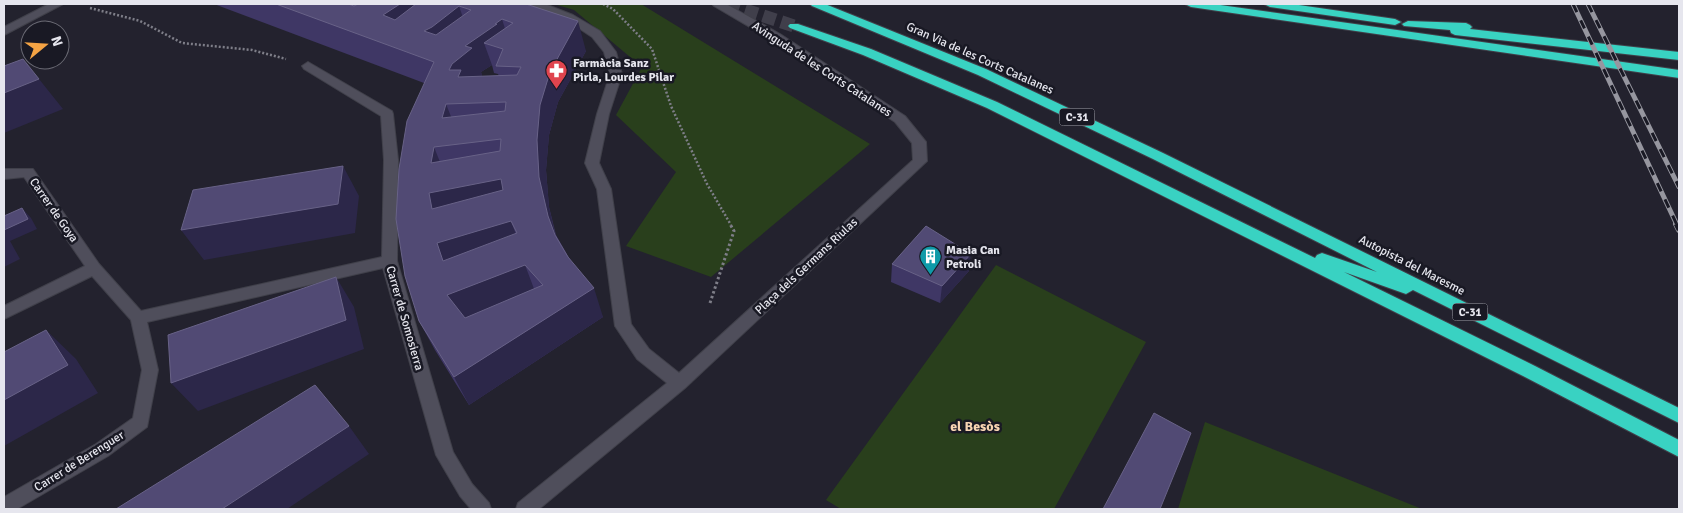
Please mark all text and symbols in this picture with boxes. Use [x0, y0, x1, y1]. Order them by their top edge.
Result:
street label: Avinguda de les Corts Catalanes [749, 19, 894, 120]
street label: Gran Via de les Corts Catalanes [904, 19, 1056, 98]
north arrow [20, 20, 70, 70]
text: N [47, 34, 66, 48]
place label: Farmàcia Sanz Pirla, Lourdes Pilar [573, 56, 674, 85]
pharmacy icon: Farmàcia Sanz Pirla, Lourdes Pilar [545, 58, 569, 89]
road number: C-31 [1060, 108, 1094, 125]
street label: Carrer de Goya [26, 175, 81, 245]
street label: Plaça dels Germans Riulas [752, 215, 861, 318]
street label: Autopista del Maresme [1356, 232, 1467, 299]
place label: Masia Can Petroli [946, 243, 1000, 272]
building icon: Masia Can Petroli [918, 245, 942, 276]
street label: Carrer de Somosierra [382, 264, 427, 372]
road number: C-31 [1452, 304, 1488, 320]
district label: el Besòs [950, 418, 1000, 435]
street label: Carrer de Berenguer [32, 427, 128, 495]

